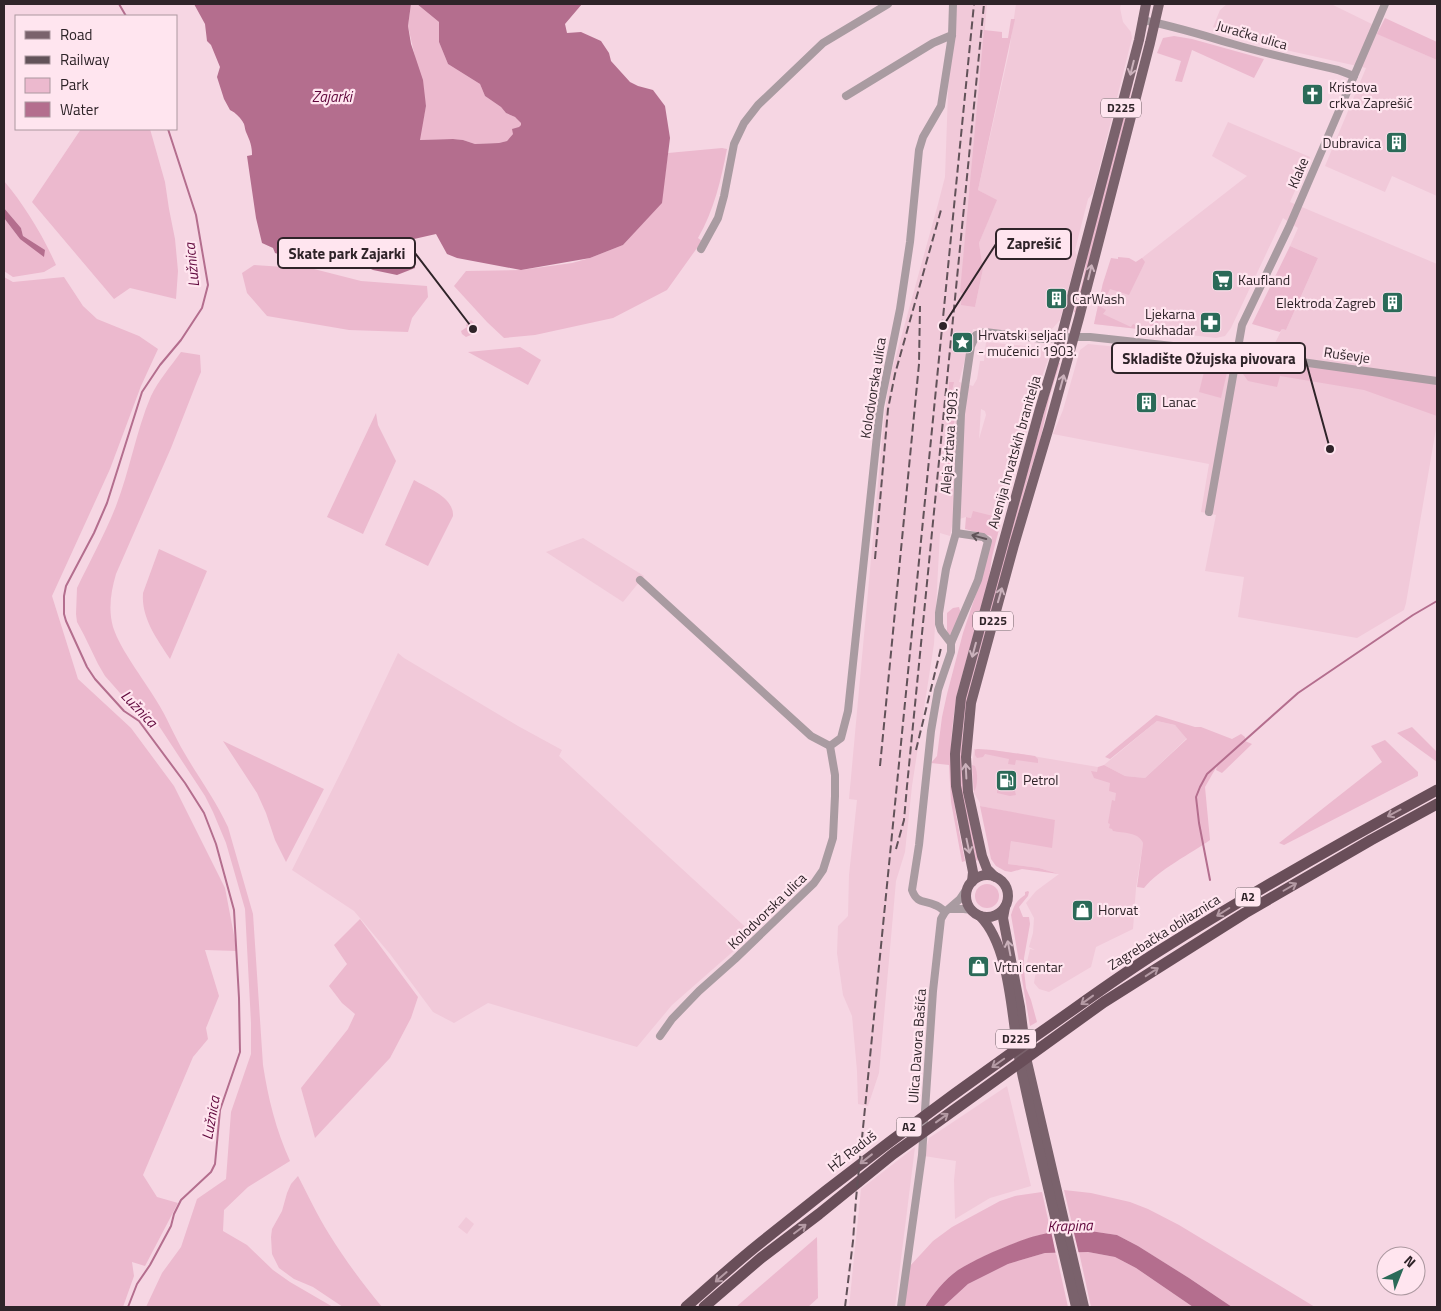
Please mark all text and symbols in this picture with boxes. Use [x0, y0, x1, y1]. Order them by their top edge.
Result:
street label: Juračka ulica [1214, 14, 1290, 55]
legend [15, 15, 178, 130]
text: Road [60, 23, 92, 46]
text: Railway [60, 48, 110, 71]
one-way arrow [1126, 60, 1136, 76]
text: Park [60, 73, 89, 96]
place label: Kristova crkva Zaprešić [1329, 76, 1413, 113]
church icon: Kristova crkva Zaprešić [1301, 83, 1325, 107]
water label: Zajarki [312, 85, 354, 108]
text: Water [60, 98, 99, 121]
road number: D225 [1101, 99, 1141, 118]
building icon: Dubravica [1385, 131, 1409, 155]
place label: Dubravica [1322, 132, 1381, 153]
street label: Klake [1282, 154, 1313, 192]
callout: Zaprešić [996, 229, 1071, 259]
text: Zaprešić [1007, 232, 1062, 255]
callout: Skate park Zajarki [278, 238, 415, 268]
water label: Lužnica [178, 240, 205, 288]
text: Skate park Zajarki [289, 242, 405, 265]
one-way arrow [1086, 265, 1095, 281]
supermarket icon: Kaufland [1210, 268, 1234, 292]
place label: Kaufland [1238, 269, 1290, 290]
building icon: CarWash [1044, 287, 1068, 311]
place label: CarWash [1072, 288, 1125, 309]
building icon: Elektroda Zagreb [1380, 291, 1404, 315]
place label: Elektroda Zagreb [1276, 292, 1376, 313]
place label: Ljekarna Joukhadar [1136, 303, 1195, 340]
pharmacy icon: Ljekarna Joukhadar [1199, 310, 1223, 334]
place label: Hrvatski seljaci - mučenici 1903. [978, 324, 1077, 361]
place icon: Hrvatski seljaci - mučenici 1903. [950, 331, 974, 355]
street label: Kolodvorska ulica [854, 336, 891, 440]
street label: Ruševje [1323, 341, 1371, 368]
callout: Skladište Ožujska pivovara [1112, 343, 1305, 373]
text: Skladište Ožujska pivovara [1122, 347, 1296, 370]
street label: Avenija hrvatskih branitelja [982, 373, 1045, 531]
one-way arrow [1057, 374, 1067, 390]
street label: Aleja žrtava 1903. [934, 387, 963, 495]
building icon: Lanac [1134, 390, 1158, 414]
place label: Lanac [1162, 391, 1196, 412]
one-way arrow [971, 532, 987, 541]
one-way arrow [996, 588, 1006, 604]
road number: D225 [973, 612, 1013, 630]
one-way arrow [969, 641, 979, 657]
water label: Lužnica [116, 685, 164, 734]
one-way arrow [962, 763, 971, 779]
fuel station icon: Petrol [995, 768, 1019, 792]
place label: Petrol [1023, 769, 1059, 790]
one-way arrow [1387, 808, 1402, 818]
one-way arrow [963, 837, 973, 853]
street label: Kolodvorska ulica [723, 868, 811, 954]
one-way arrow [1283, 882, 1298, 892]
road number: A2 [1236, 888, 1260, 906]
street label: Zagrebačka obilaznica [1104, 889, 1224, 975]
shop icon: Horvat [1070, 898, 1094, 922]
place label: Horvat [1098, 899, 1138, 920]
one-way arrow [1217, 907, 1231, 917]
one-way arrow [1003, 940, 1013, 956]
shop icon: Vrtni centar [966, 955, 990, 979]
place label: Vrtni centar [994, 956, 1063, 977]
one-way arrow [1144, 967, 1158, 977]
street label: Ulica Davora Bašića [902, 988, 931, 1104]
one-way arrow [1080, 995, 1094, 1005]
road number: D225 [996, 1030, 1036, 1048]
one-way arrow [991, 1058, 1005, 1068]
water label: Lužnica [195, 1093, 226, 1142]
one-way arrow [935, 1113, 949, 1123]
road number: A2 [896, 1118, 922, 1136]
street label: HŽ Raduš [823, 1125, 881, 1176]
one-way arrow [859, 1154, 873, 1164]
water label: Krapina [1047, 1213, 1095, 1238]
one-way arrow [793, 1223, 806, 1234]
north arrow [1376, 1246, 1426, 1296]
text: N [1399, 1250, 1421, 1272]
one-way arrow [715, 1271, 728, 1282]

